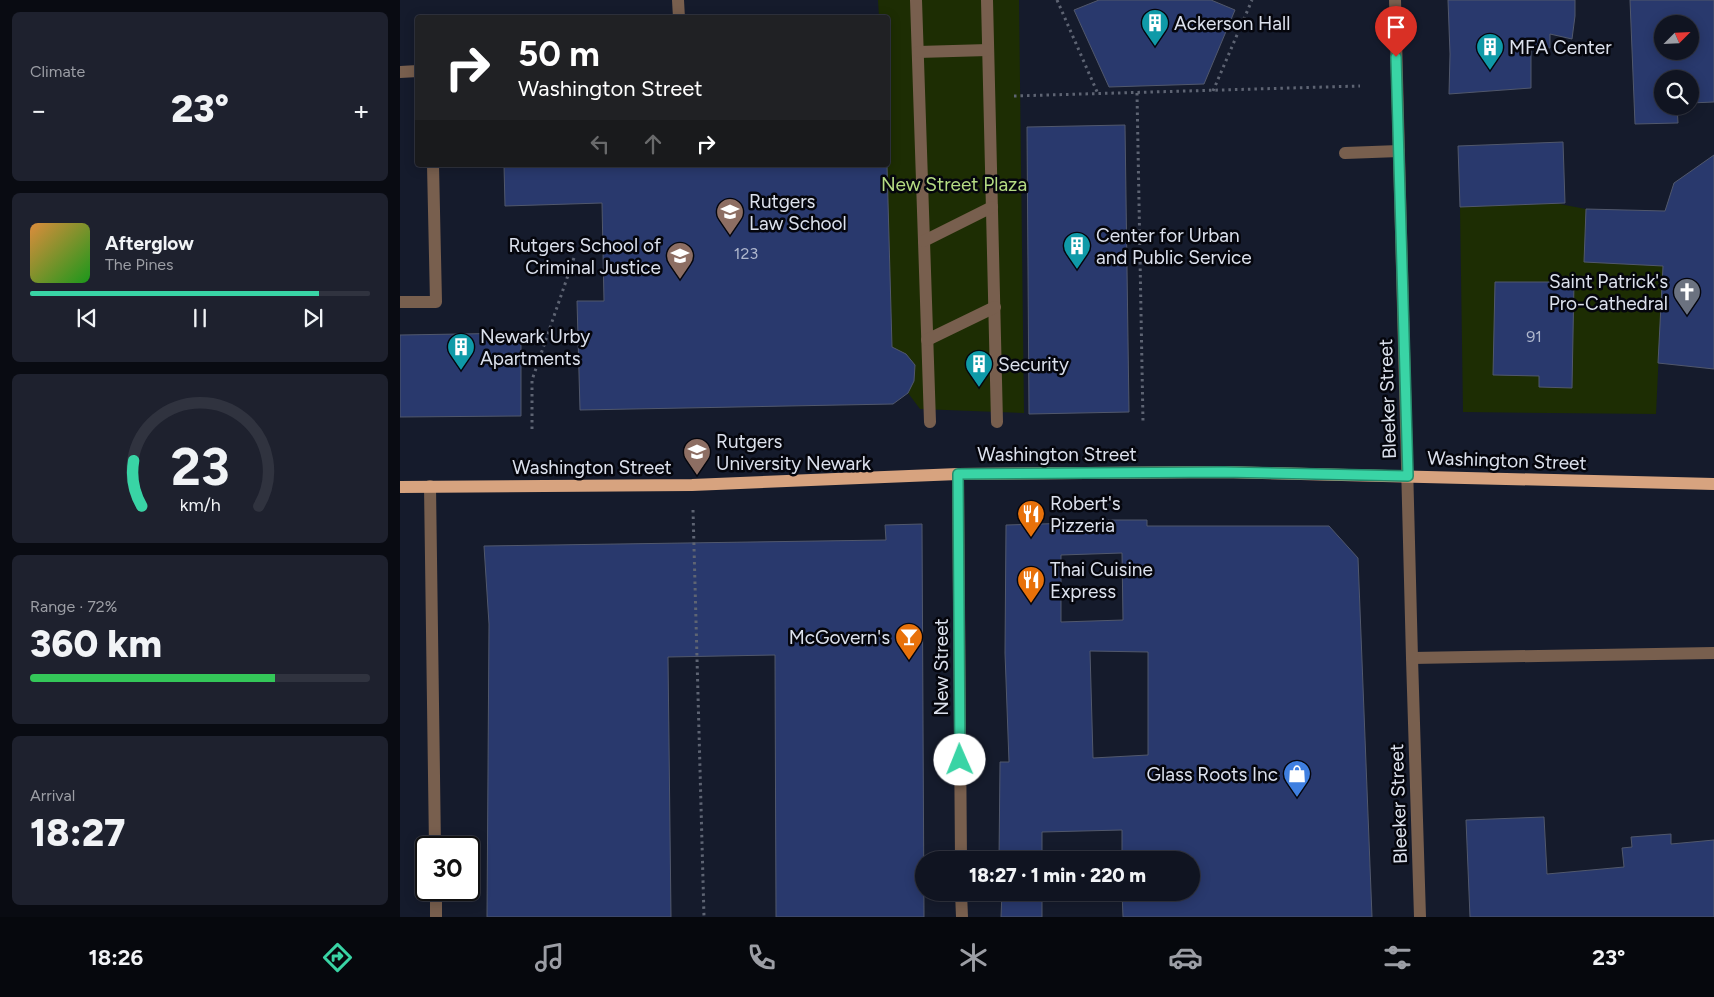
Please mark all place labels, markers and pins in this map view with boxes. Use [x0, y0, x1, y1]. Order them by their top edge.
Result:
pin [1375, 6, 1417, 57]
building icon: Ackerson Hall [1140, 8, 1170, 47]
place label: Ackerson Hall [1174, 12, 1290, 35]
building icon: MFA Center [1475, 32, 1505, 71]
place label: MFA Center [1509, 36, 1612, 59]
place label: Rutgers Law School [749, 190, 847, 235]
school or university icon: Rutgers Law School [715, 197, 745, 236]
place label: Center for Urban and Public Service [1096, 224, 1252, 269]
building icon: Center for Urban and Public Service [1062, 231, 1092, 270]
place label: Rutgers School of Criminal Justice [508, 234, 661, 279]
school or university icon: Rutgers School of Criminal Justice [665, 241, 695, 280]
place label: Saint Patrick's Pro-Cathedral [1549, 270, 1668, 315]
church icon: Saint Patrick's Pro-Cathedral [1672, 277, 1702, 316]
place label: Newark Urby Apartments [480, 325, 590, 370]
building icon: Newark Urby Apartments [446, 332, 476, 371]
building icon: Security [964, 349, 994, 388]
place label: Security [998, 353, 1069, 376]
place label: Rutgers University Newark [716, 430, 872, 475]
school or university icon: Rutgers University Newark [682, 437, 712, 476]
place label: Robert's Pizzeria [1050, 492, 1121, 537]
restaurant icon: Robert's Pizzeria [1016, 499, 1046, 538]
place label: Thai Cuisine Express [1050, 558, 1153, 603]
restaurant icon: Thai Cuisine Express [1016, 565, 1046, 604]
bar icon: McGovern's [894, 622, 924, 661]
place label: McGovern's [789, 626, 890, 649]
shop icon: Glass Roots Inc [1282, 759, 1312, 798]
place label: Glass Roots Inc [1147, 763, 1278, 786]

